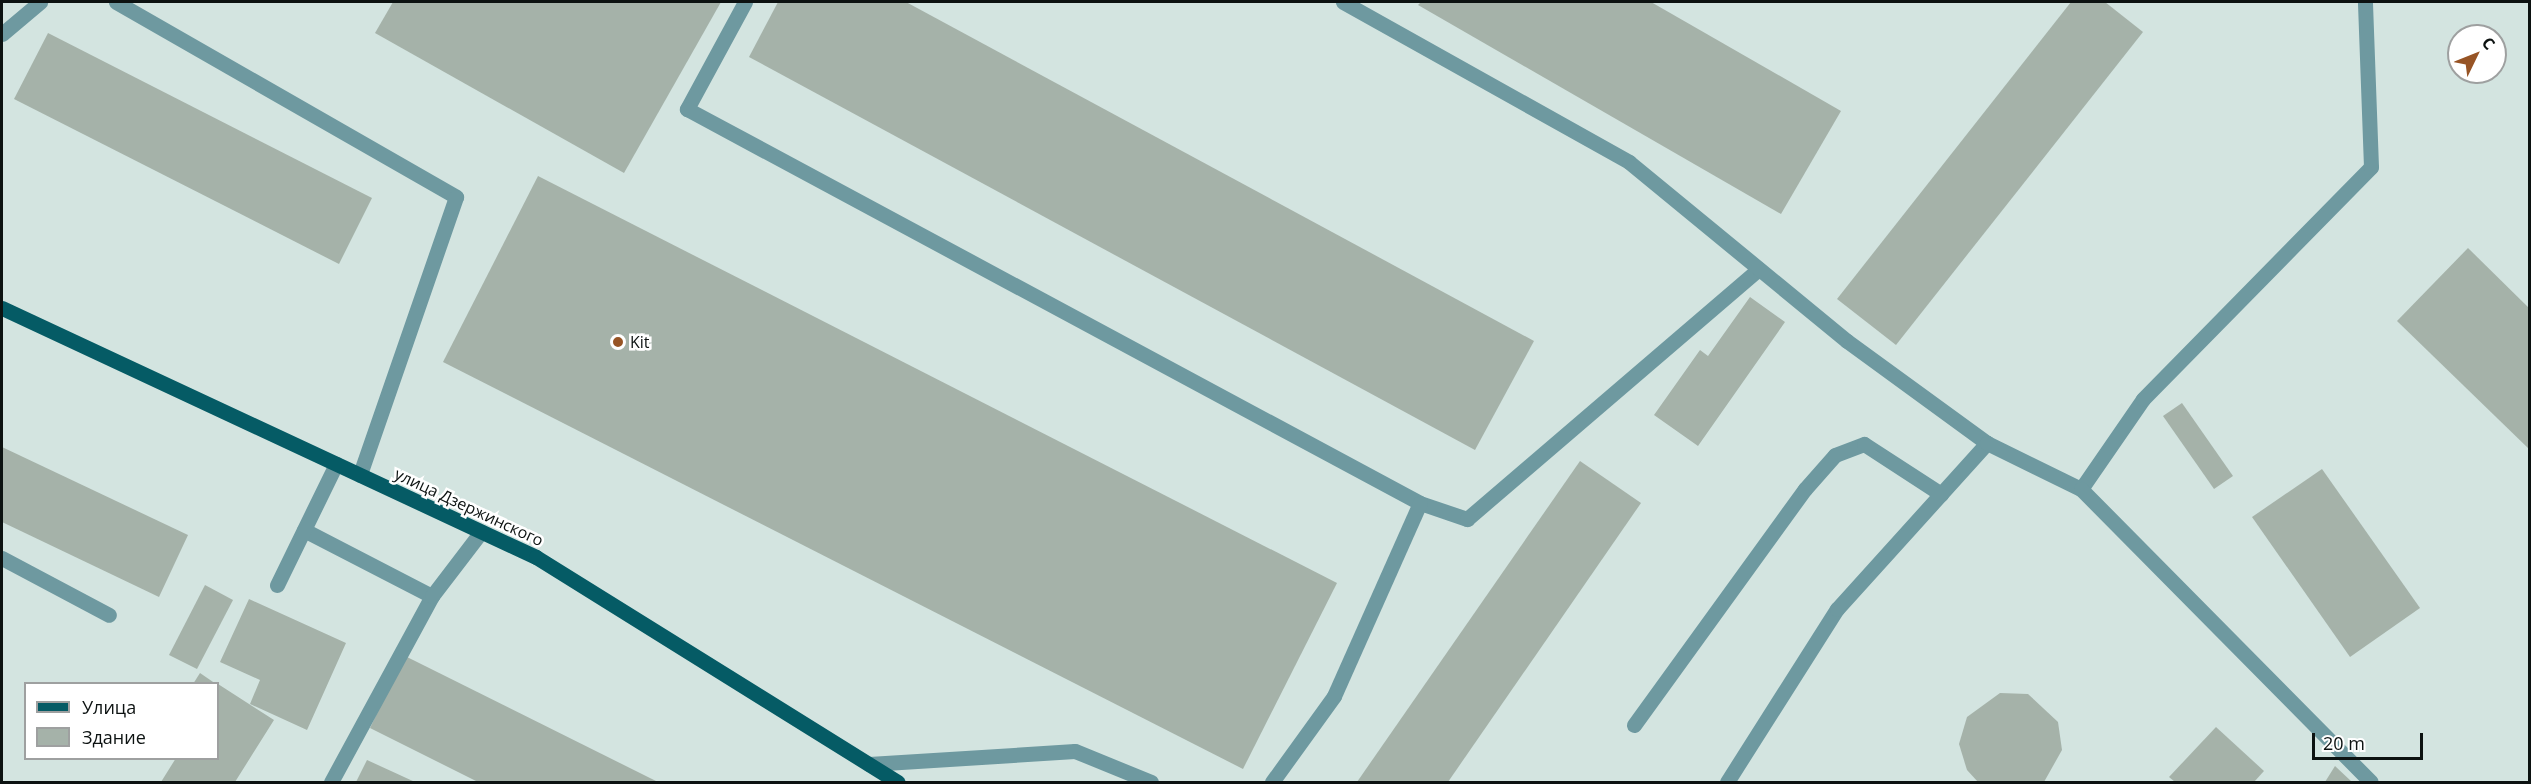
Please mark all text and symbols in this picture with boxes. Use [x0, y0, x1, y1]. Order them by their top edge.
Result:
north arrow [2447, 24, 2507, 84]
text: С [2477, 32, 2500, 54]
place label: Kit [630, 332, 650, 352]
marker: Kit [611, 335, 625, 349]
street label: улица Дзержинского [392, 464, 546, 550]
legend [24, 682, 219, 760]
text: Улица [82, 695, 136, 719]
scale bar [2315, 721, 2426, 759]
text: Здание [82, 725, 146, 749]
text: 20 m [2323, 731, 2365, 755]

